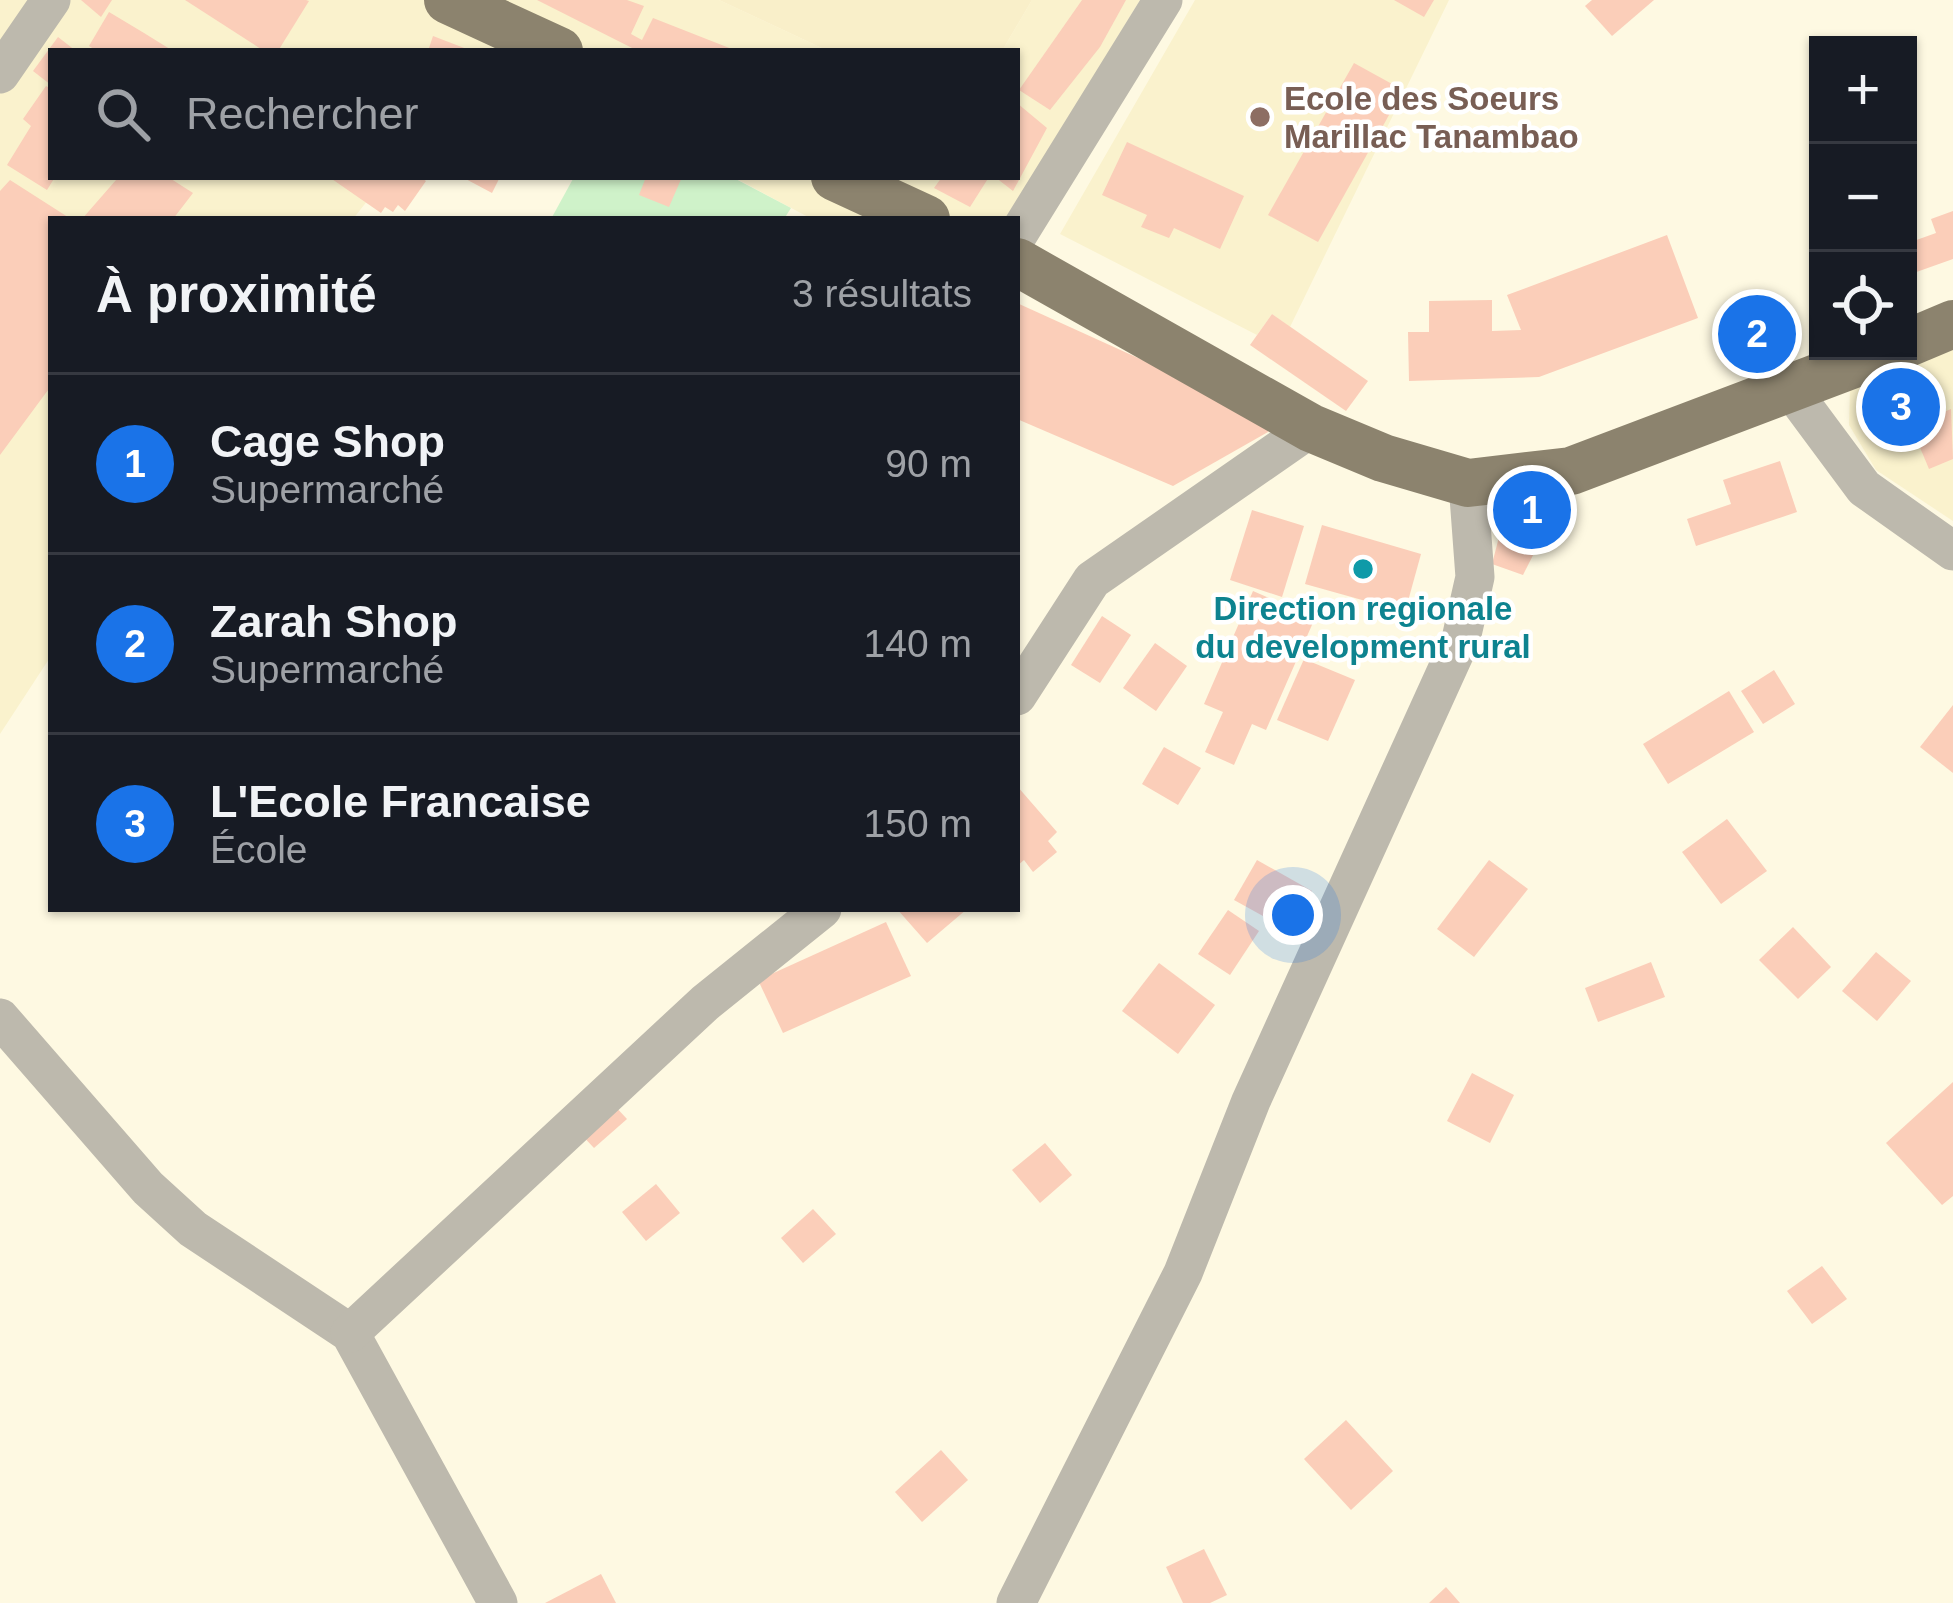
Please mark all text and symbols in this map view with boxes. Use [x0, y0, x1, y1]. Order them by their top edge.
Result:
map controls [1809, 36, 1917, 360]
button: + [1809, 36, 1917, 144]
search box [48, 48, 1020, 180]
place label: Ecole des Soeurs Marillac Tanambao [1284, 80, 1579, 155]
icon: search [90, 81, 156, 147]
text: Rechercher [186, 88, 419, 139]
marker: Ecole des Soeurs Marillac Tanambao [1247, 104, 1273, 130]
button: − [1809, 144, 1917, 252]
button: locate [1809, 252, 1917, 360]
text: À proximité [96, 266, 377, 323]
text: 3 résultats [792, 272, 972, 315]
pin: 2 [1718, 289, 1796, 379]
pin: 3 [1862, 362, 1940, 452]
text: Cage Shop [210, 416, 445, 467]
text: 1 [124, 442, 146, 485]
text: 90 m [885, 442, 972, 485]
pin: 1 [1493, 465, 1571, 555]
text: Supermarché [210, 468, 444, 511]
marker: Direction regionale du development rural [1350, 556, 1376, 582]
place label: Direction regionale du development rural [1195, 590, 1531, 665]
text: Zarah Shop [210, 596, 458, 647]
text: 2 [124, 622, 146, 665]
text: 140 m [864, 622, 972, 665]
text: Supermarché [210, 648, 444, 691]
text: L'Ecole Francaise [210, 776, 591, 827]
text: 3 [124, 802, 146, 845]
text: 150 m [864, 802, 972, 845]
text: École [210, 828, 308, 871]
your location [1263, 885, 1323, 945]

